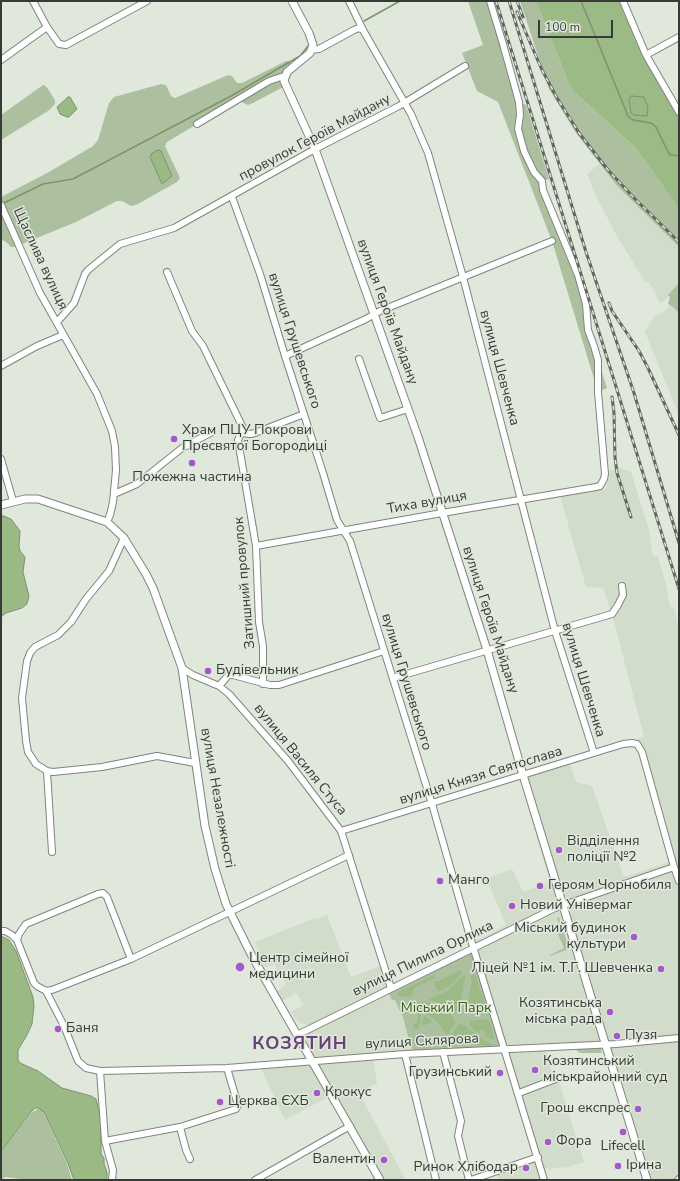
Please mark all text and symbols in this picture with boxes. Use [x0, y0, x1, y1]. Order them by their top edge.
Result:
scale bar [540, 12, 615, 38]
text: 100 m [545, 19, 580, 35]
street label: провулок Героїв Майдану [236, 91, 394, 185]
street label: Щаслива вулиця [9, 205, 71, 313]
street label: вулиця Героїв Майдану [353, 237, 421, 387]
street label: вулиця Грушевського [264, 271, 324, 411]
street label: вулиця Шевченка [476, 308, 522, 428]
place label: Храм ПЦУ Покрови Пресвятої Богородиці [182, 423, 327, 456]
marker: Храм ПЦУ Покрови Пресвятої Богородиці [169, 434, 179, 444]
marker: Пожежна частина [187, 458, 197, 468]
place label: Пожежна частина [132, 470, 252, 486]
street label: Тиха вулиця [386, 488, 468, 518]
street label: Затишний провулок [231, 516, 259, 650]
street label: вулиця Героїв Майдану [458, 544, 522, 696]
street label: вулиця Грушевського [377, 612, 435, 752]
street label: вулиця Шевченка [558, 621, 608, 739]
place label: Будівельник [216, 663, 299, 679]
marker: Будівельник [203, 666, 213, 676]
street label: вулиця Василя Стуса [250, 701, 350, 819]
street label: вулиця Незалежності [196, 727, 238, 869]
street label: вулиця Князя Святослава [398, 743, 564, 809]
place label: Відділення поліції №2 [567, 834, 639, 866]
marker: Відділення поліції №2 [554, 845, 564, 855]
place label: Манго [448, 873, 490, 889]
marker: Манго [435, 876, 445, 886]
place label: Героям Чорнобиля [548, 878, 672, 894]
marker: Героям Чорнобиля [535, 881, 545, 891]
place label: Новий Універмаг [520, 898, 633, 914]
marker: Новий Універмаг [507, 901, 517, 911]
street label: вулиця Пилипа Орлика [350, 918, 496, 1000]
place label: Міський будинок культури [514, 921, 626, 954]
marker: Міський будинок культури [629, 932, 639, 942]
place label: Центр сімейної медицини [249, 951, 349, 984]
marker: Центр сімейної медицини [234, 961, 246, 973]
place label: Ліцей №1 ім. Т.Г. Шевченка [471, 961, 653, 977]
marker: Ліцей №1 ім. Т.Г. Шевченка [656, 964, 666, 974]
place label: Козятинська міська рада [519, 996, 602, 1028]
park label: Міський Парк [401, 1001, 491, 1017]
marker: Козятинська міська рада [605, 1007, 615, 1017]
place label: Баня [66, 1021, 99, 1037]
marker: Баня [53, 1024, 63, 1034]
place label: Пузя [625, 1028, 657, 1044]
street label: вулиця Склярова [365, 1031, 479, 1053]
marker: Пузя [612, 1031, 622, 1041]
district label: КОЗЯТИН [252, 1034, 348, 1056]
place label: Козятинський міськрайонний суд [543, 1054, 668, 1086]
place label: Грузинський [409, 1065, 492, 1081]
marker: Козятинський міськрайонний суд [530, 1065, 540, 1075]
marker: Грузинський [495, 1068, 505, 1078]
place label: Крокус [325, 1085, 371, 1101]
marker: Крокус [312, 1088, 322, 1098]
place label: Церква ЄХБ [228, 1094, 309, 1110]
marker: Церква ЄХБ [215, 1097, 225, 1107]
place label: Грош експрес [540, 1101, 630, 1117]
marker: Грош експрес [633, 1104, 643, 1114]
marker: Lifecell [618, 1127, 628, 1137]
place label: Фора [556, 1134, 592, 1150]
marker: Фора [543, 1137, 553, 1147]
place label: Lifecell [601, 1139, 645, 1155]
place label: Валентин [313, 1152, 376, 1168]
marker: Валентин [379, 1155, 389, 1165]
place label: Ірина [626, 1158, 662, 1174]
place label: Ринок Хлібодар [413, 1160, 518, 1176]
marker: Ірина [613, 1161, 623, 1171]
marker: Ринок Хлібодар [521, 1163, 531, 1173]

